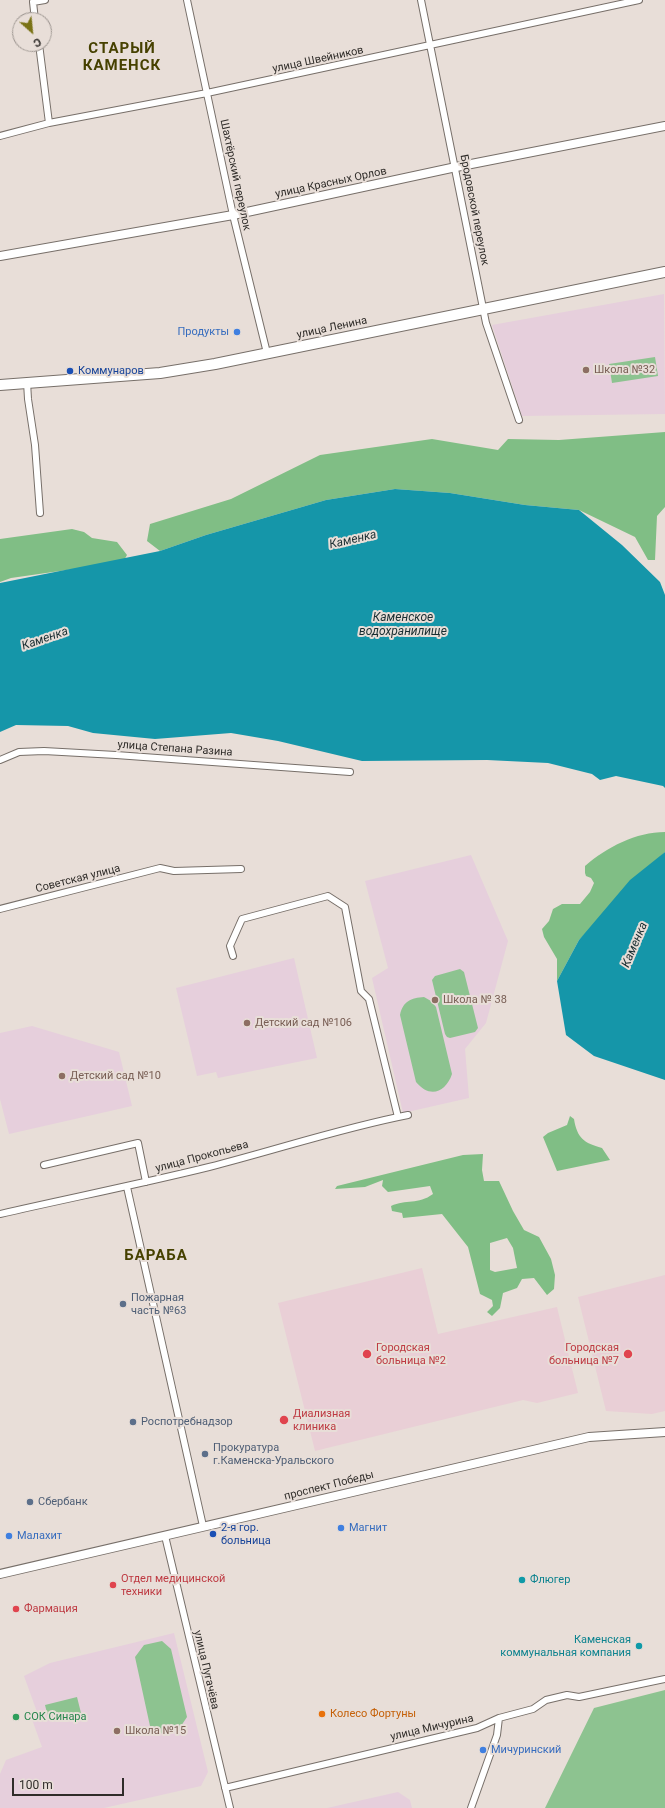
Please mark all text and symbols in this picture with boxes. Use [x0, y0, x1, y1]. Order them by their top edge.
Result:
north arrow [12, 12, 52, 52]
text: С [31, 35, 43, 50]
district label: СТАРЫЙ КАМЕНСК [83, 40, 161, 75]
street label: улица Швейников [271, 44, 365, 76]
street label: Шахтёрский переулок [217, 118, 253, 232]
street label: Бродовской переулок [457, 153, 491, 267]
street label: улица Красных Орлов [274, 165, 388, 201]
street label: улица Ленина [296, 314, 368, 342]
place label: Продукты [177, 325, 229, 339]
marker: Продукты [232, 327, 242, 337]
place label: Школа №32 [594, 363, 655, 377]
place label: Коммунаров [78, 364, 144, 378]
marker: Школа №32 [581, 365, 591, 375]
marker: Коммунаров [65, 366, 75, 376]
water label: Каменка [328, 528, 378, 552]
water label: Каменское водохранилище [359, 611, 447, 639]
water label: Каменка [20, 624, 70, 654]
street label: улица Степана Разина [117, 738, 233, 760]
street label: Советская улица [34, 862, 122, 896]
water label: Каменка [619, 920, 651, 970]
place label: Школа № 38 [443, 993, 507, 1007]
marker: Школа № 38 [430, 995, 440, 1005]
place label: Детский сад №106 [255, 1016, 352, 1030]
marker: Детский сад №106 [242, 1018, 252, 1028]
place label: Детский сад №10 [70, 1069, 161, 1083]
marker: Детский сад №10 [57, 1071, 67, 1081]
street label: улица Прокопьева [154, 1138, 250, 1176]
district label: БАРАБА [124, 1247, 188, 1265]
place label: Пожарная часть №63 [131, 1291, 186, 1317]
marker: Пожарная часть №63 [118, 1299, 128, 1309]
place label: Городская больница №2 [376, 1341, 446, 1367]
place label: Городская больница №7 [549, 1341, 619, 1367]
marker: Городская больница №2 [361, 1348, 373, 1360]
marker: Городская больница №7 [622, 1348, 634, 1360]
place label: Диализная клиника [293, 1407, 350, 1433]
marker: Диализная клиника [278, 1414, 290, 1426]
place label: Роспотребнадзор [141, 1415, 233, 1429]
marker: Роспотребнадзор [128, 1417, 138, 1427]
place label: Прокуратура г.Каменска-Уральского [213, 1441, 334, 1467]
marker: Прокуратура г.Каменска-Уральского [200, 1449, 210, 1459]
street label: проспект Победы [283, 1468, 375, 1504]
place label: Сбербанк [38, 1495, 88, 1509]
marker: Сбербанк [25, 1497, 35, 1507]
place label: 2-я гор. больница [221, 1521, 271, 1547]
place label: Магнит [349, 1521, 387, 1535]
marker: Магнит [336, 1523, 346, 1533]
place label: Малахит [17, 1529, 62, 1543]
marker: 2-я гор. больница [208, 1529, 218, 1539]
marker: Малахит [4, 1531, 14, 1541]
place label: Отдел медицинской техники [121, 1572, 225, 1598]
place label: Флюгер [530, 1573, 570, 1587]
marker: Флюгер [517, 1575, 527, 1585]
marker: Отдел медицинской техники [108, 1580, 118, 1590]
place label: Фармация [24, 1602, 78, 1616]
marker: Фармация [11, 1604, 21, 1614]
street label: улица Пугачёва [190, 1629, 222, 1711]
place label: Каменская коммунальная компания [500, 1633, 631, 1659]
marker: Каменская коммунальная компания [634, 1641, 644, 1651]
place label: Колесо Фортуны [330, 1707, 416, 1721]
marker: Колесо Фортуны [317, 1709, 327, 1719]
place label: СОК Синара [24, 1710, 87, 1724]
marker: СОК Синара [11, 1712, 21, 1722]
street label: улица Мичурина [389, 1712, 475, 1744]
place label: Школа №15 [125, 1724, 186, 1738]
marker: Школа №15 [112, 1726, 122, 1736]
place label: Мичуринский [491, 1743, 561, 1757]
marker: Мичуринский [478, 1745, 488, 1755]
scale bar [14, 1770, 126, 1796]
text: 100 m [19, 1778, 53, 1792]

